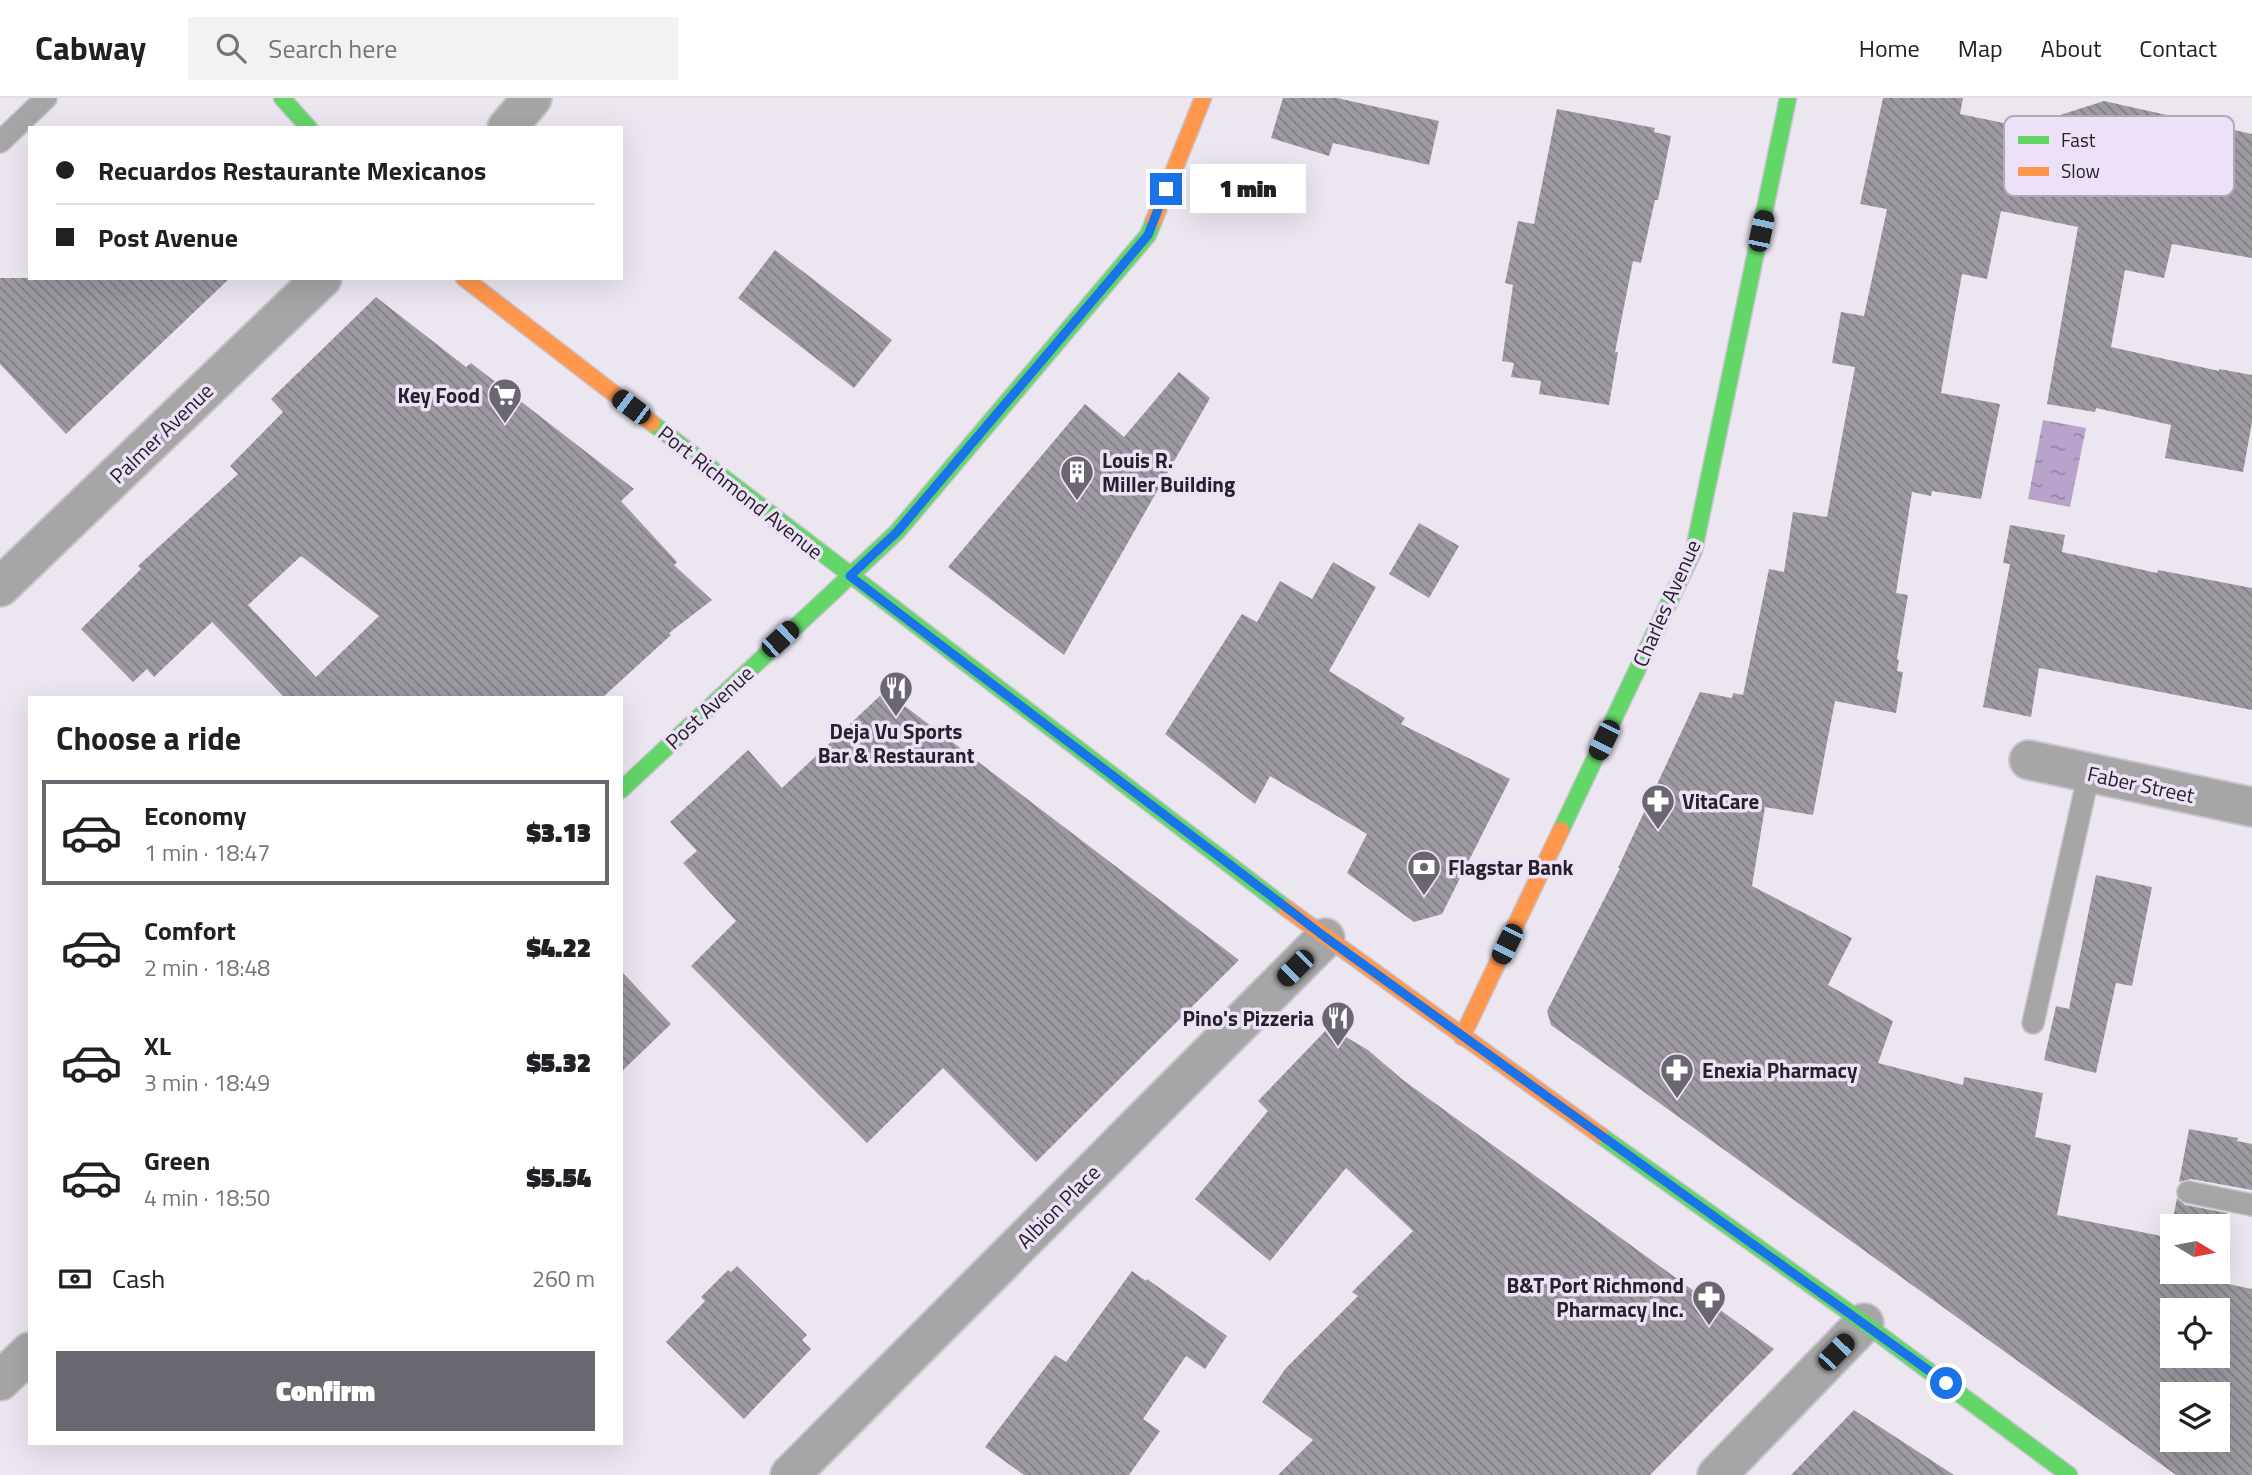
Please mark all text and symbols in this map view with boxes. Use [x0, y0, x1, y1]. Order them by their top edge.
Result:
search box [188, 17, 678, 80]
text: Cabway [35, 23, 146, 73]
icon: search [212, 29, 250, 67]
text: Search here [268, 29, 397, 68]
text: Home [1859, 30, 1920, 66]
text: Map [1958, 30, 2003, 66]
text: About [2041, 30, 2101, 66]
text: Contact [2139, 30, 2217, 66]
legend [2004, 116, 2234, 196]
text: Fast [2061, 125, 2096, 154]
text: Recuardos Restaurante Mexicanos [98, 151, 486, 190]
text: Slow [2061, 156, 2100, 185]
callout: 1 min [1190, 164, 1306, 214]
text: 1 min [1219, 171, 1277, 206]
route end [1150, 173, 1182, 205]
car [1747, 208, 1776, 254]
text: Post Avenue [98, 218, 238, 257]
street label: Palmer Avenue [102, 375, 220, 491]
supermarket icon: Key Food [486, 376, 524, 425]
place label: Key Food [398, 379, 480, 411]
car [608, 386, 655, 428]
street label: Port Richmond Avenue [652, 417, 830, 567]
place label: Louis R. Miller Building [1102, 444, 1235, 500]
building icon: Louis R. Miller Building [1058, 453, 1096, 502]
street label: Charles Avenue [1624, 534, 1708, 672]
car [758, 617, 803, 661]
street label: Post Avenue [658, 657, 760, 757]
restaurant icon: Deja Vu Sports Bar & Restaurant [877, 669, 915, 718]
text: Choose a ride [56, 714, 241, 762]
place label: Deja Vu Sports Bar & Restaurant [818, 715, 975, 771]
car [1586, 717, 1623, 763]
street label: Faber Street [2085, 757, 2198, 811]
pharmacy icon: VitaCare [1639, 782, 1677, 831]
place label: VitaCare [1682, 785, 1759, 817]
text: Economy [144, 796, 246, 835]
icon: car [60, 801, 123, 864]
text: $3.13 [526, 813, 591, 852]
text: 1 min · 18:47 [144, 835, 270, 870]
bank icon: Flagstar Bank [1405, 848, 1443, 897]
place label: Flagstar Bank [1448, 851, 1574, 883]
text: Comfort [144, 911, 236, 950]
icon: car [60, 916, 123, 979]
car [1489, 921, 1526, 967]
text: $4.22 [526, 928, 591, 967]
car [1273, 946, 1318, 990]
text: 2 min · 18:48 [144, 950, 270, 985]
restaurant icon: Pino's Pizzeria [1319, 999, 1357, 1048]
place label: Pino's Pizzeria [1183, 1002, 1314, 1034]
text: XL [144, 1026, 171, 1065]
icon: car [60, 1031, 123, 1094]
text: $5.32 [526, 1043, 591, 1082]
pharmacy icon: Enexia Pharmacy [1658, 1051, 1696, 1100]
place label: Enexia Pharmacy [1702, 1054, 1858, 1086]
text: 3 min · 18:49 [144, 1065, 270, 1100]
text: Green [144, 1141, 210, 1180]
icon: car [60, 1146, 123, 1209]
street label: Albion Place [1009, 1157, 1107, 1255]
text: $5.54 [526, 1158, 591, 1197]
text: 4 min · 18:50 [144, 1180, 270, 1215]
north arrow [2160, 1214, 2230, 1284]
map controls [2160, 1214, 2230, 1452]
text: Cash [112, 1259, 165, 1298]
icon: cash [56, 1260, 94, 1298]
text: 260 m [532, 1261, 595, 1296]
place label: B&T Port Richmond Pharmacy Inc. [1507, 1269, 1684, 1325]
pharmacy icon: B&T Port Richmond Pharmacy Inc. [1690, 1278, 1728, 1327]
button: locate [2160, 1298, 2230, 1368]
car [1814, 1330, 1859, 1374]
button: Confirm [56, 1351, 595, 1431]
route start [1930, 1367, 1962, 1399]
button: layers [2160, 1382, 2230, 1452]

